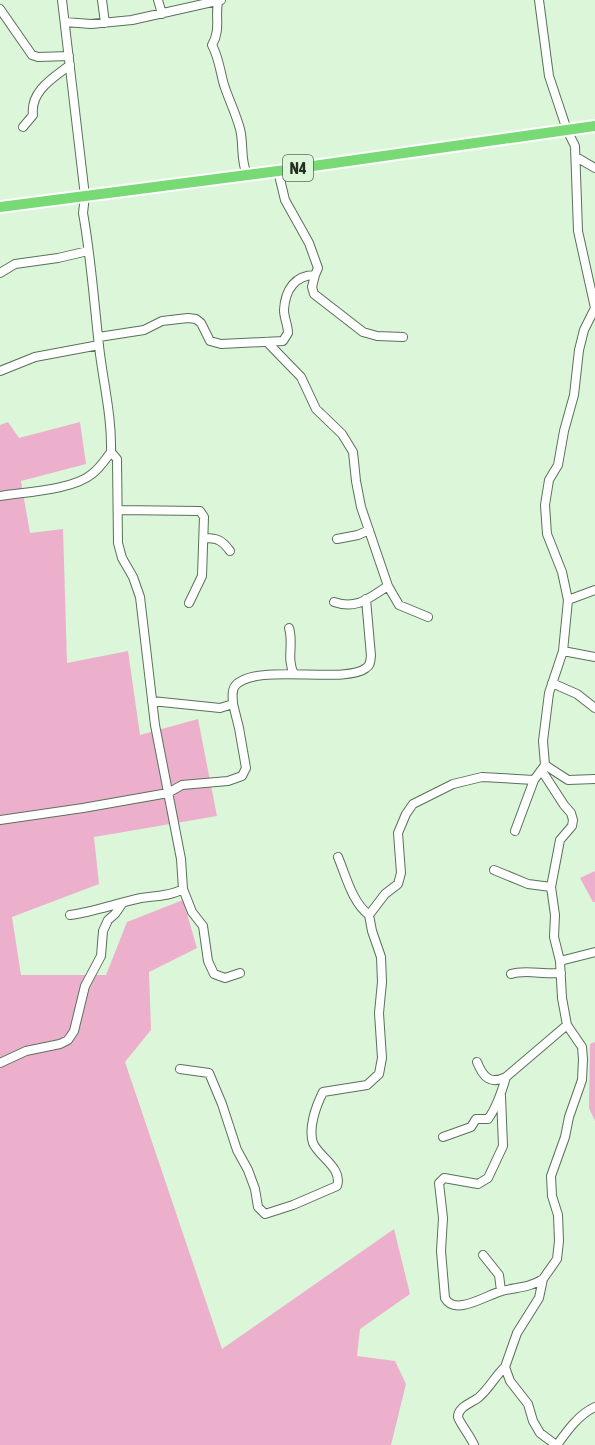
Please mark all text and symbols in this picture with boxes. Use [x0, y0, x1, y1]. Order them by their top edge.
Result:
road number: N4 [283, 155, 313, 181]

